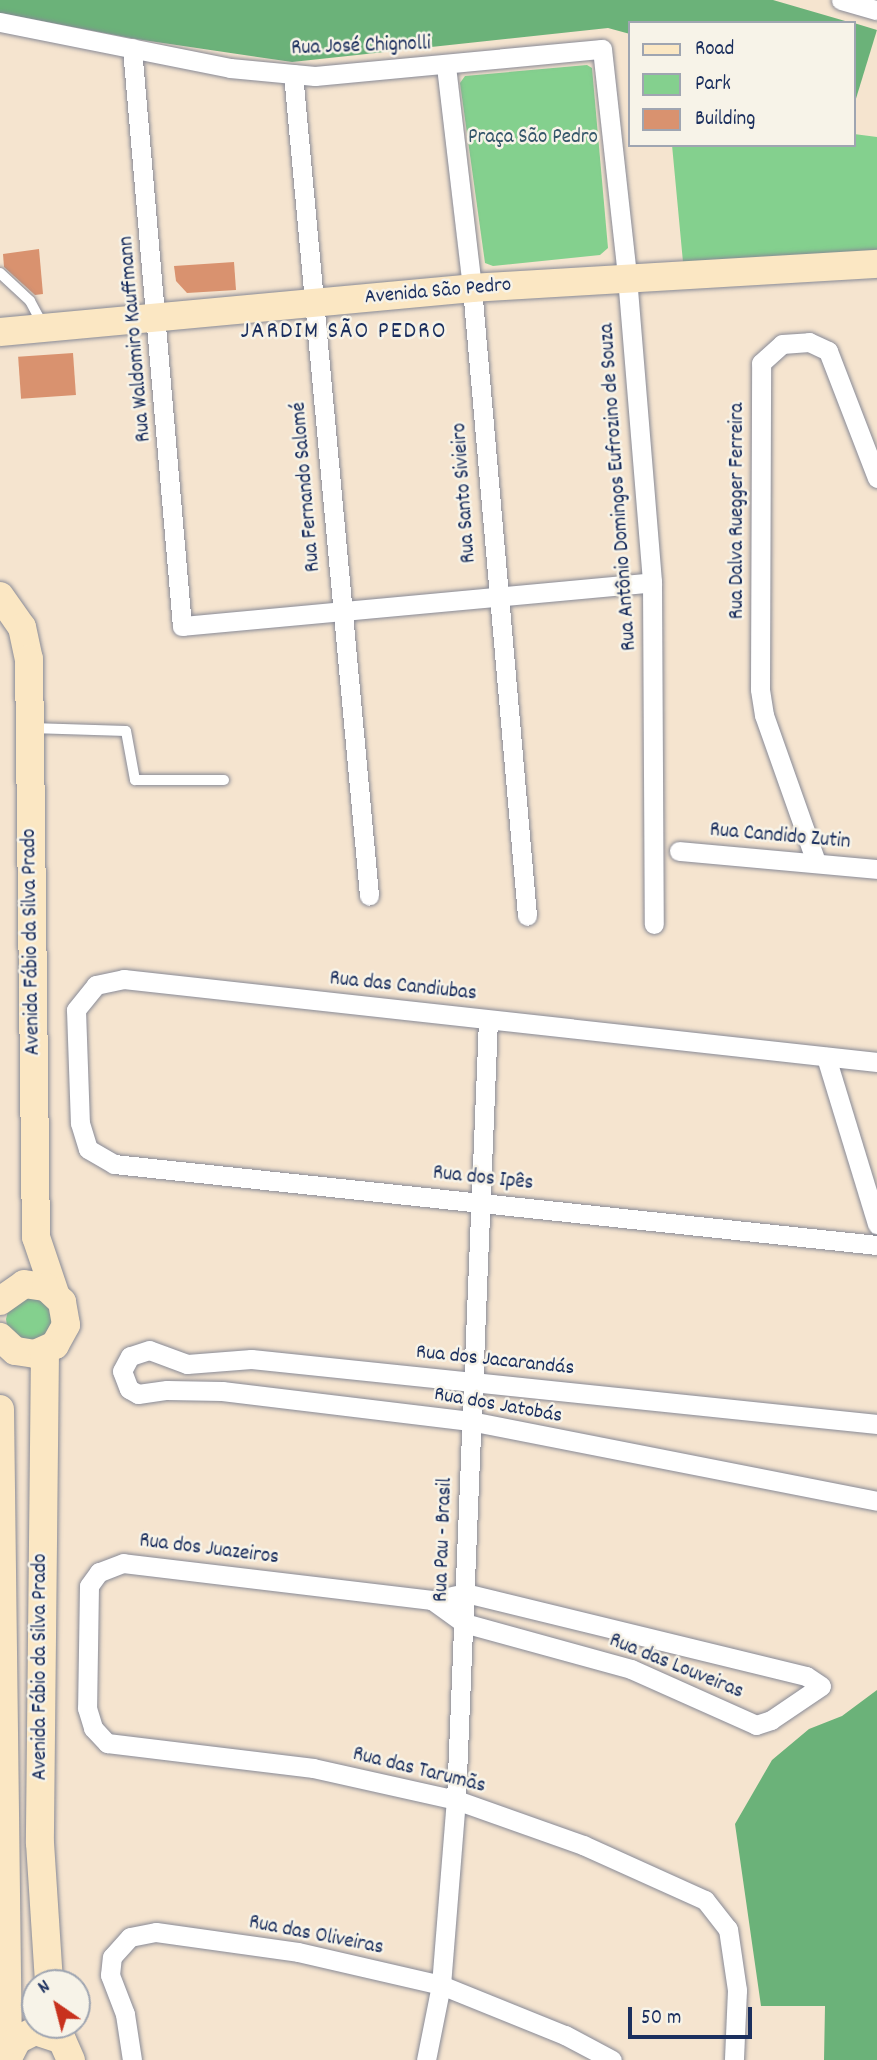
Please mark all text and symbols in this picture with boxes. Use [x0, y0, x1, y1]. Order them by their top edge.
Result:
legend [628, 21, 856, 147]
street label: Rua José Chignolli [291, 32, 431, 62]
text: Road [695, 35, 734, 65]
text: Park [695, 70, 731, 100]
text: Building [695, 105, 755, 135]
park label: Praça São Pedro [468, 125, 598, 151]
street label: Rua Waldomiro Kauffmann [114, 235, 158, 443]
street label: Avenida São Pedro [364, 273, 512, 311]
district label: JARDIM SÃO PEDRO [243, 319, 445, 347]
street label: Rua Antônio Domingos Eufrozino de Souza [595, 322, 643, 652]
street label: Rua Fernando Salomé [287, 401, 327, 573]
street label: Rua Dalva Ruegger Ferreira [725, 403, 751, 619]
street label: Rua Santo Sivieiro [448, 422, 482, 564]
street label: Rua Candido Zutin [709, 818, 851, 856]
street label: Avenida Fábio da Silva Prado [17, 828, 47, 1056]
street label: Rua das Candiubas [328, 967, 478, 1007]
street label: Rua dos Ipês [432, 1161, 534, 1197]
street label: Rua dos Jacarandás [415, 1340, 575, 1382]
street label: Rua dos Jatobás [432, 1382, 564, 1430]
street label: Rua Pau - Brasil [429, 1477, 459, 1603]
street label: Rua dos Juazeiros [138, 1529, 280, 1571]
street label: Avenida Fábio da Silva Prado [28, 1554, 54, 1780]
street label: Rua das Louveiras [605, 1629, 747, 1705]
street label: Rua das Tarumãs [350, 1742, 488, 1800]
street label: Rua das Oliveiras [247, 1911, 385, 1961]
north arrow [21, 1969, 91, 2039]
text: N [33, 1974, 56, 2002]
scale bar [632, 1994, 756, 2038]
text: 50 m [641, 2004, 681, 2034]

